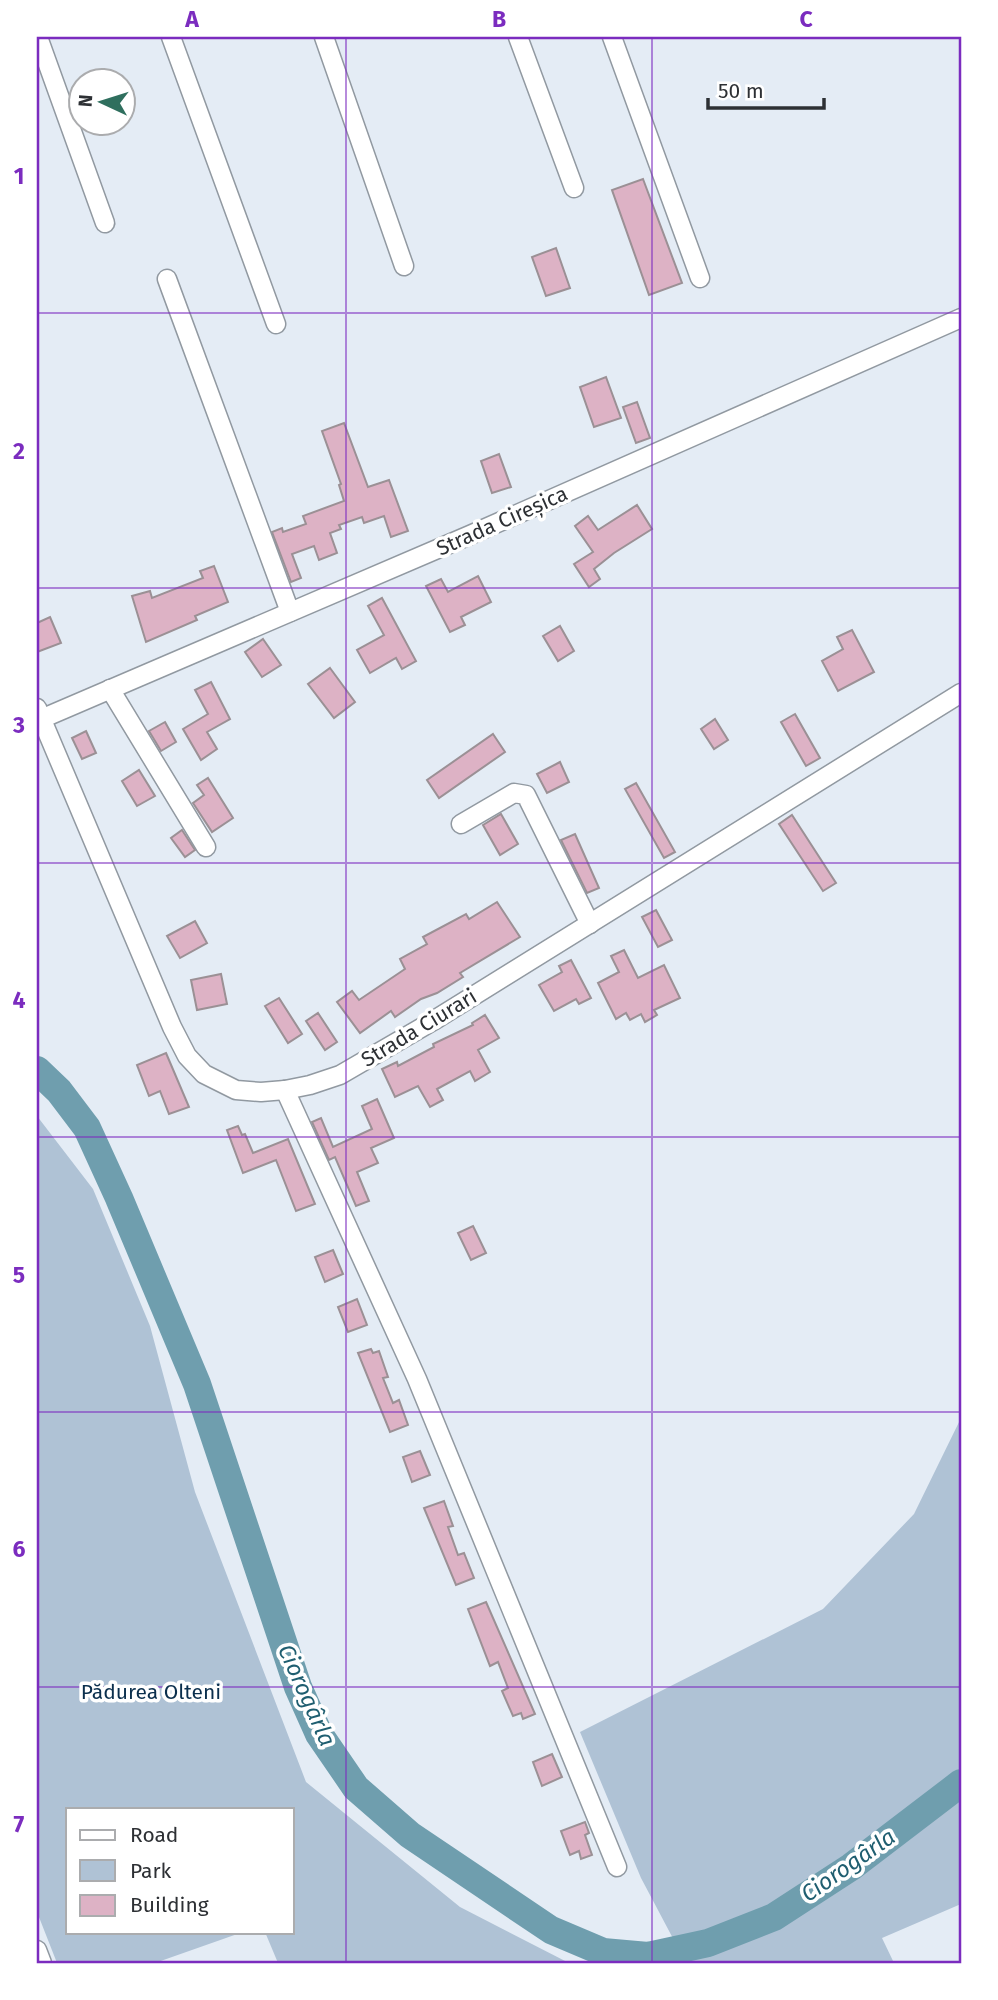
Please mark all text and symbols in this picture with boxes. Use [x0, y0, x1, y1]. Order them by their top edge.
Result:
text: A [184, 5, 199, 33]
text: B [492, 5, 506, 33]
text: C [799, 5, 813, 33]
north arrow [66, 66, 136, 136]
scale bar [708, 66, 823, 110]
text: 50 m [718, 78, 764, 104]
text: N [74, 94, 97, 108]
text: 1 [14, 162, 24, 190]
text: 2 [13, 437, 25, 465]
street label: Strada Cireșica [432, 480, 572, 562]
text: 3 [12, 711, 25, 739]
street label: Strada Ciurari [357, 983, 481, 1073]
text: 4 [13, 986, 26, 1014]
text: 5 [13, 1261, 25, 1289]
text: 6 [13, 1535, 26, 1563]
water label: Ciorogârla [272, 1640, 342, 1750]
park label: Pădurea Olteni [81, 1679, 221, 1705]
legend [66, 1808, 294, 1934]
text: 7 [14, 1810, 25, 1838]
text: Road [130, 1822, 178, 1848]
water label: Ciorogârla [795, 1822, 901, 1908]
text: Park [130, 1858, 172, 1884]
text: Building [130, 1892, 209, 1918]

